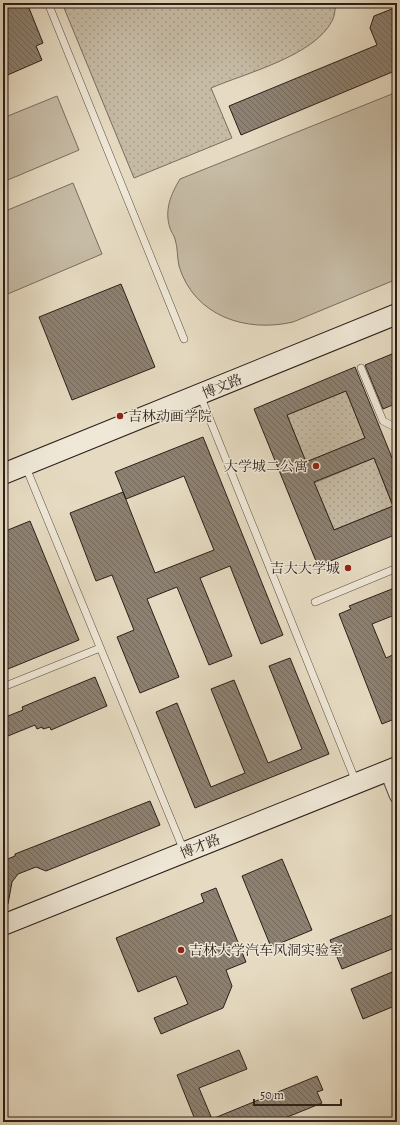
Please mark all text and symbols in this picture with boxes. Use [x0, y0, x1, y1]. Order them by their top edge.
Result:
street label: 博文路 [199, 370, 245, 403]
place label: 吉林动画学院 [128, 407, 212, 426]
marker: 吉林动画学院 [115, 411, 125, 421]
place label: 大学城二公寓 [224, 457, 308, 476]
marker: 大学城二公寓 [311, 461, 321, 471]
place label: 吉大大学城 [270, 559, 340, 578]
marker: 吉大大学城 [343, 563, 353, 573]
street label: 博才路 [177, 830, 223, 863]
place label: 吉林大学汽车风洞实验室 [189, 941, 343, 960]
marker: 吉林大学汽车风洞实验室 [176, 945, 186, 955]
scale bar [254, 1081, 341, 1107]
text: 50 m [260, 1087, 284, 1103]

